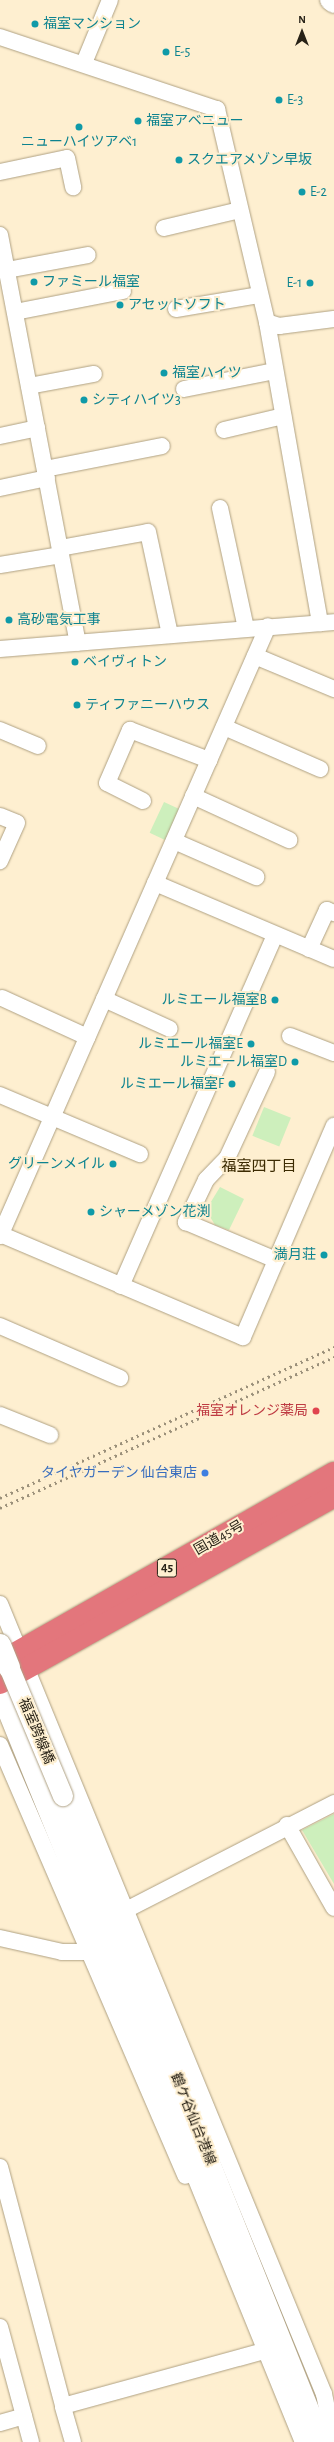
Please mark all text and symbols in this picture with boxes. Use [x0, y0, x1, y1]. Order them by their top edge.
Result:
north arrow [282, 12, 322, 52]
text: N [298, 14, 306, 25]
place label: 福室マンション [43, 16, 141, 32]
marker: 福室マンション [30, 19, 40, 29]
place label: E-5 [174, 44, 190, 60]
marker: E-5 [161, 47, 171, 57]
place label: E-3 [287, 92, 303, 108]
marker: E-3 [274, 95, 284, 105]
place label: 福室アベニュー [146, 113, 244, 129]
marker: 福室アベニュー [133, 116, 143, 126]
marker: ニューハイツアベ1 [74, 122, 84, 132]
place label: ニューハイツアベ1 [21, 134, 137, 150]
place label: スクエアメゾン早坂 [187, 152, 313, 168]
marker: スクエアメゾン早坂 [174, 155, 184, 165]
place label: E-2 [310, 184, 327, 200]
marker: E-2 [297, 187, 307, 197]
place label: ファミール福室 [42, 274, 140, 290]
place label: E-1 [287, 275, 302, 291]
marker: ファミール福室 [29, 277, 39, 287]
marker: E-1 [305, 278, 315, 288]
place label: アセットソフト [128, 297, 226, 313]
marker: アセットソフト [115, 300, 125, 310]
place label: 福室ハイツ [172, 365, 242, 381]
marker: 福室ハイツ [159, 368, 169, 378]
place label: シティハイツ3 [92, 392, 182, 408]
marker: シティハイツ3 [79, 395, 89, 405]
place label: 高砂電気工事 [17, 612, 101, 628]
marker: 高砂電気工事 [4, 615, 14, 625]
place label: ベイヴィトン [83, 654, 167, 670]
marker: ベイヴィトン [70, 657, 80, 667]
place label: ティファニーハウス [85, 697, 211, 713]
marker: ティファニーハウス [72, 700, 82, 710]
place label: ルミエール福室B [161, 992, 267, 1008]
marker: ルミエール福室B [270, 995, 280, 1005]
place label: ルミエール福室E [138, 1036, 243, 1052]
marker: ルミエール福室E [246, 1039, 256, 1049]
place label: ルミエール福室D [180, 1054, 287, 1070]
marker: ルミエール福室D [290, 1057, 300, 1067]
place label: ルミエール福室F [120, 1076, 224, 1092]
marker: ルミエール福室F [227, 1079, 237, 1089]
place label: グリーンメイル [7, 1156, 105, 1172]
district label: 福室四丁目 [222, 1158, 296, 1176]
marker: グリーンメイル [108, 1159, 118, 1169]
place label: シャーメゾン花渕 [99, 1204, 211, 1220]
marker: シャーメゾン花渕 [86, 1207, 96, 1217]
place label: 満月荘 [274, 1247, 316, 1263]
marker: 満月荘 [319, 1250, 329, 1260]
place label: 福室オレンジ薬局 [196, 1403, 308, 1419]
marker: 福室オレンジ薬局 [311, 1406, 321, 1416]
place label: タイヤガーデン 仙台東店 [41, 1465, 197, 1481]
marker: タイヤガーデン 仙台東店 [200, 1468, 210, 1478]
street label: 国道45号 [191, 1517, 247, 1559]
road number: 45 [156, 1557, 178, 1579]
street label: 福室跨線橋 [15, 1696, 57, 1766]
street label: 鶴ケ谷仙台港線 [167, 2070, 219, 2168]

